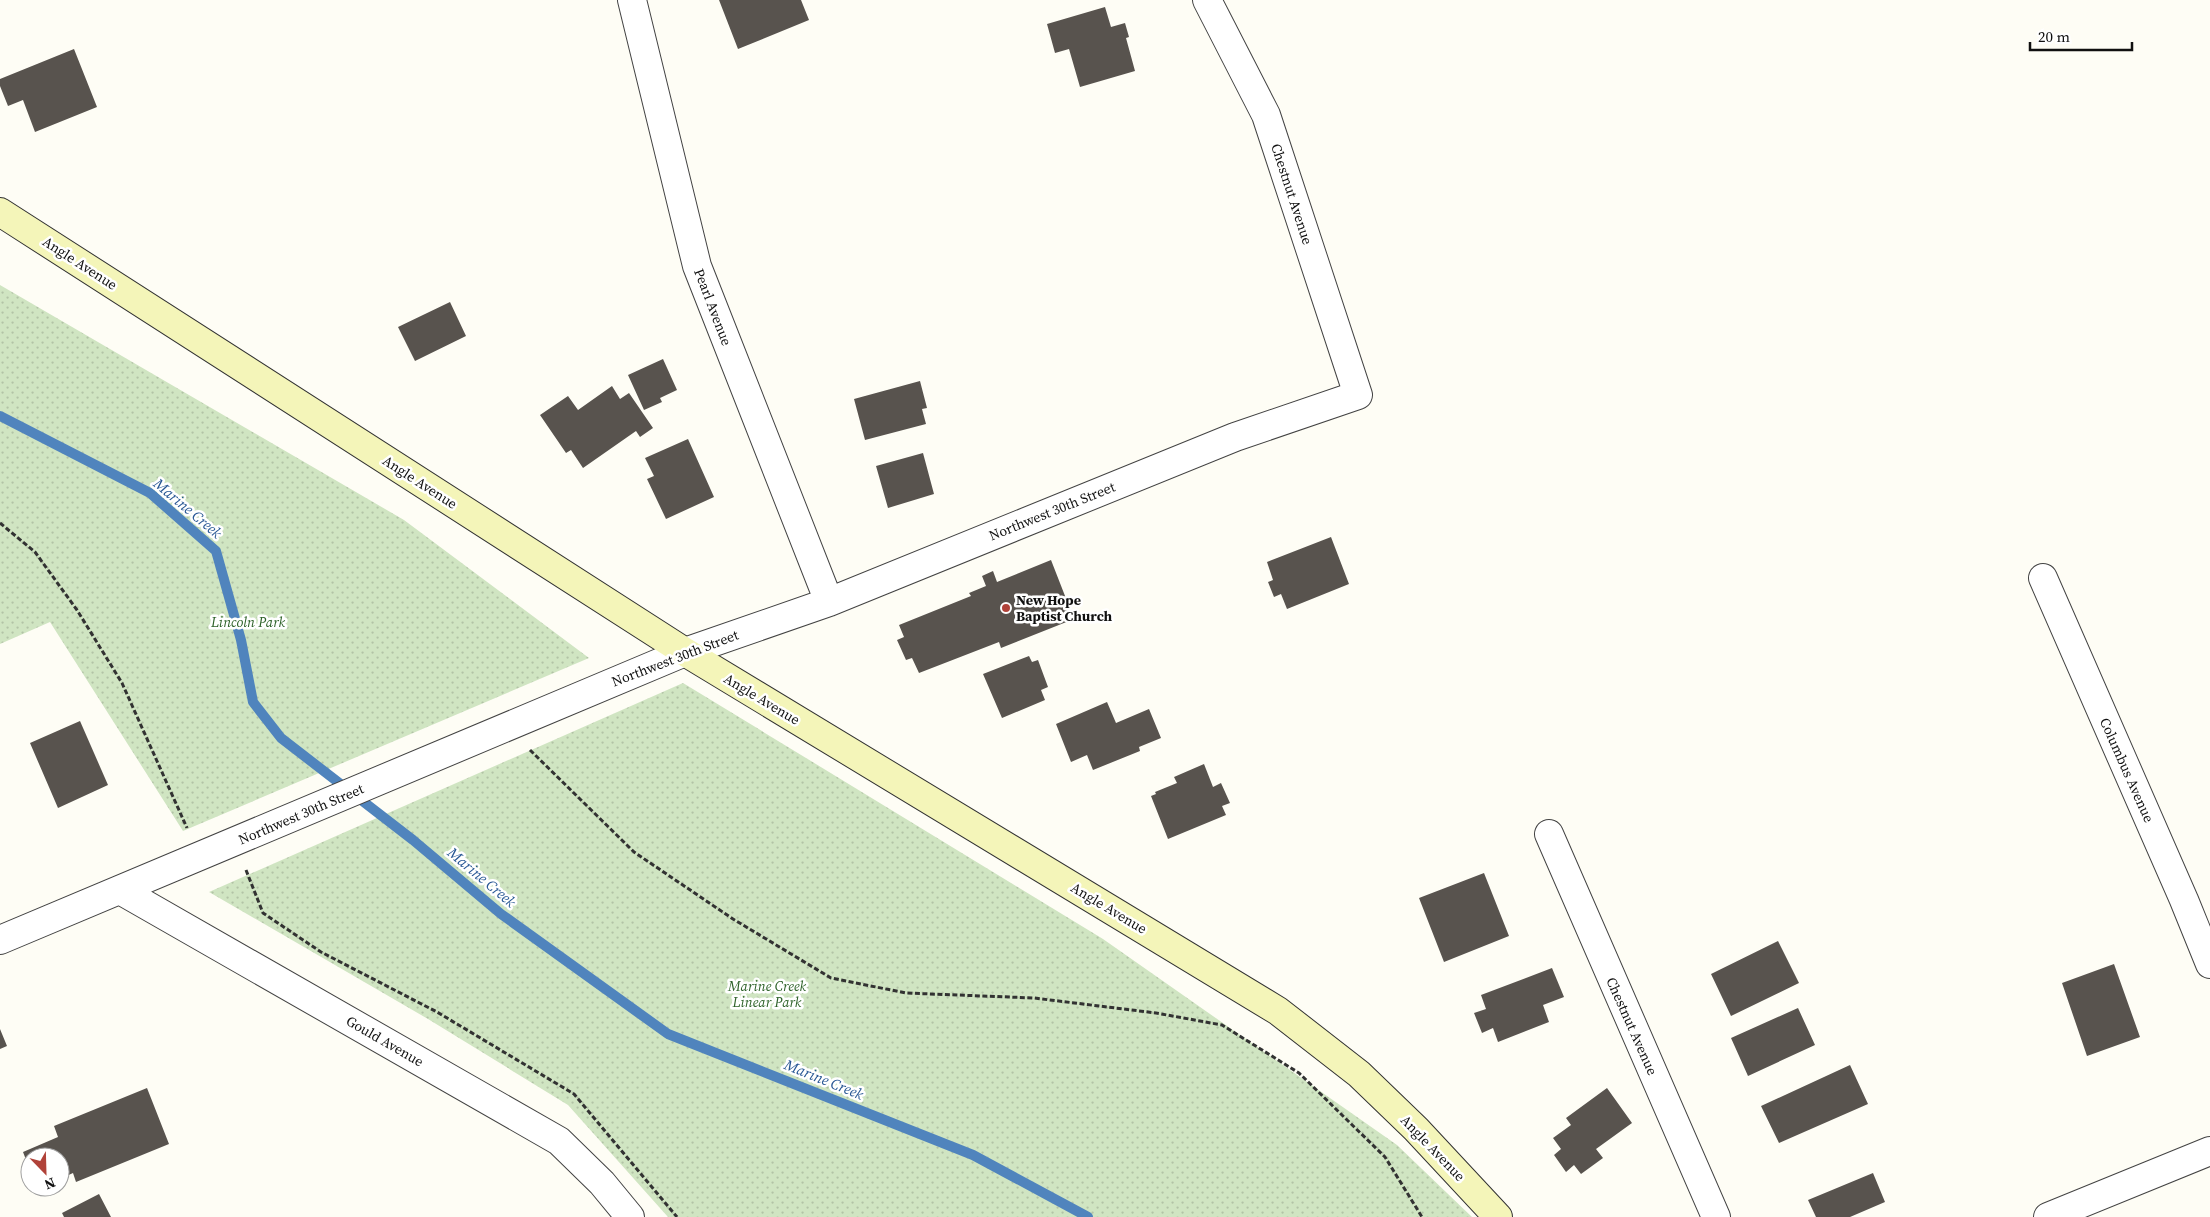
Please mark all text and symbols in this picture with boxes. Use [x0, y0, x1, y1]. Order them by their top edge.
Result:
scale bar [2030, 20, 2132, 52]
text: 20 m [2038, 26, 2070, 47]
street label: Chestnut Avenue [1266, 141, 1318, 247]
street label: Angle Avenue [39, 231, 121, 295]
street label: Pearl Avenue [689, 266, 737, 348]
street label: Angle Avenue [379, 450, 461, 514]
water label: Marine Creek [148, 472, 228, 544]
street label: Northwest 30th Street [986, 476, 1118, 545]
place label: New Hope Baptist Church [1016, 590, 1112, 626]
marker: New Hope Baptist Church [1000, 602, 1012, 614]
park label: Lincoln Park [210, 612, 285, 632]
street label: Northwest 30th Street [609, 624, 742, 691]
street label: Angle Avenue [720, 668, 804, 730]
street label: Columbus Avenue [2095, 715, 2159, 825]
street label: Northwest 30th Street [235, 778, 367, 849]
water label: Marine Creek [442, 841, 522, 913]
street label: Angle Avenue [1067, 877, 1151, 939]
street label: Chestnut Avenue [1601, 974, 1663, 1078]
park label: Marine Creek Linear Park [727, 976, 806, 1012]
street label: Gould Avenue [343, 1011, 427, 1071]
water label: Marine Creek [780, 1053, 868, 1105]
street label: Angle Avenue [1396, 1110, 1470, 1186]
north arrow [20, 1147, 70, 1197]
text: N [41, 1173, 59, 1195]

